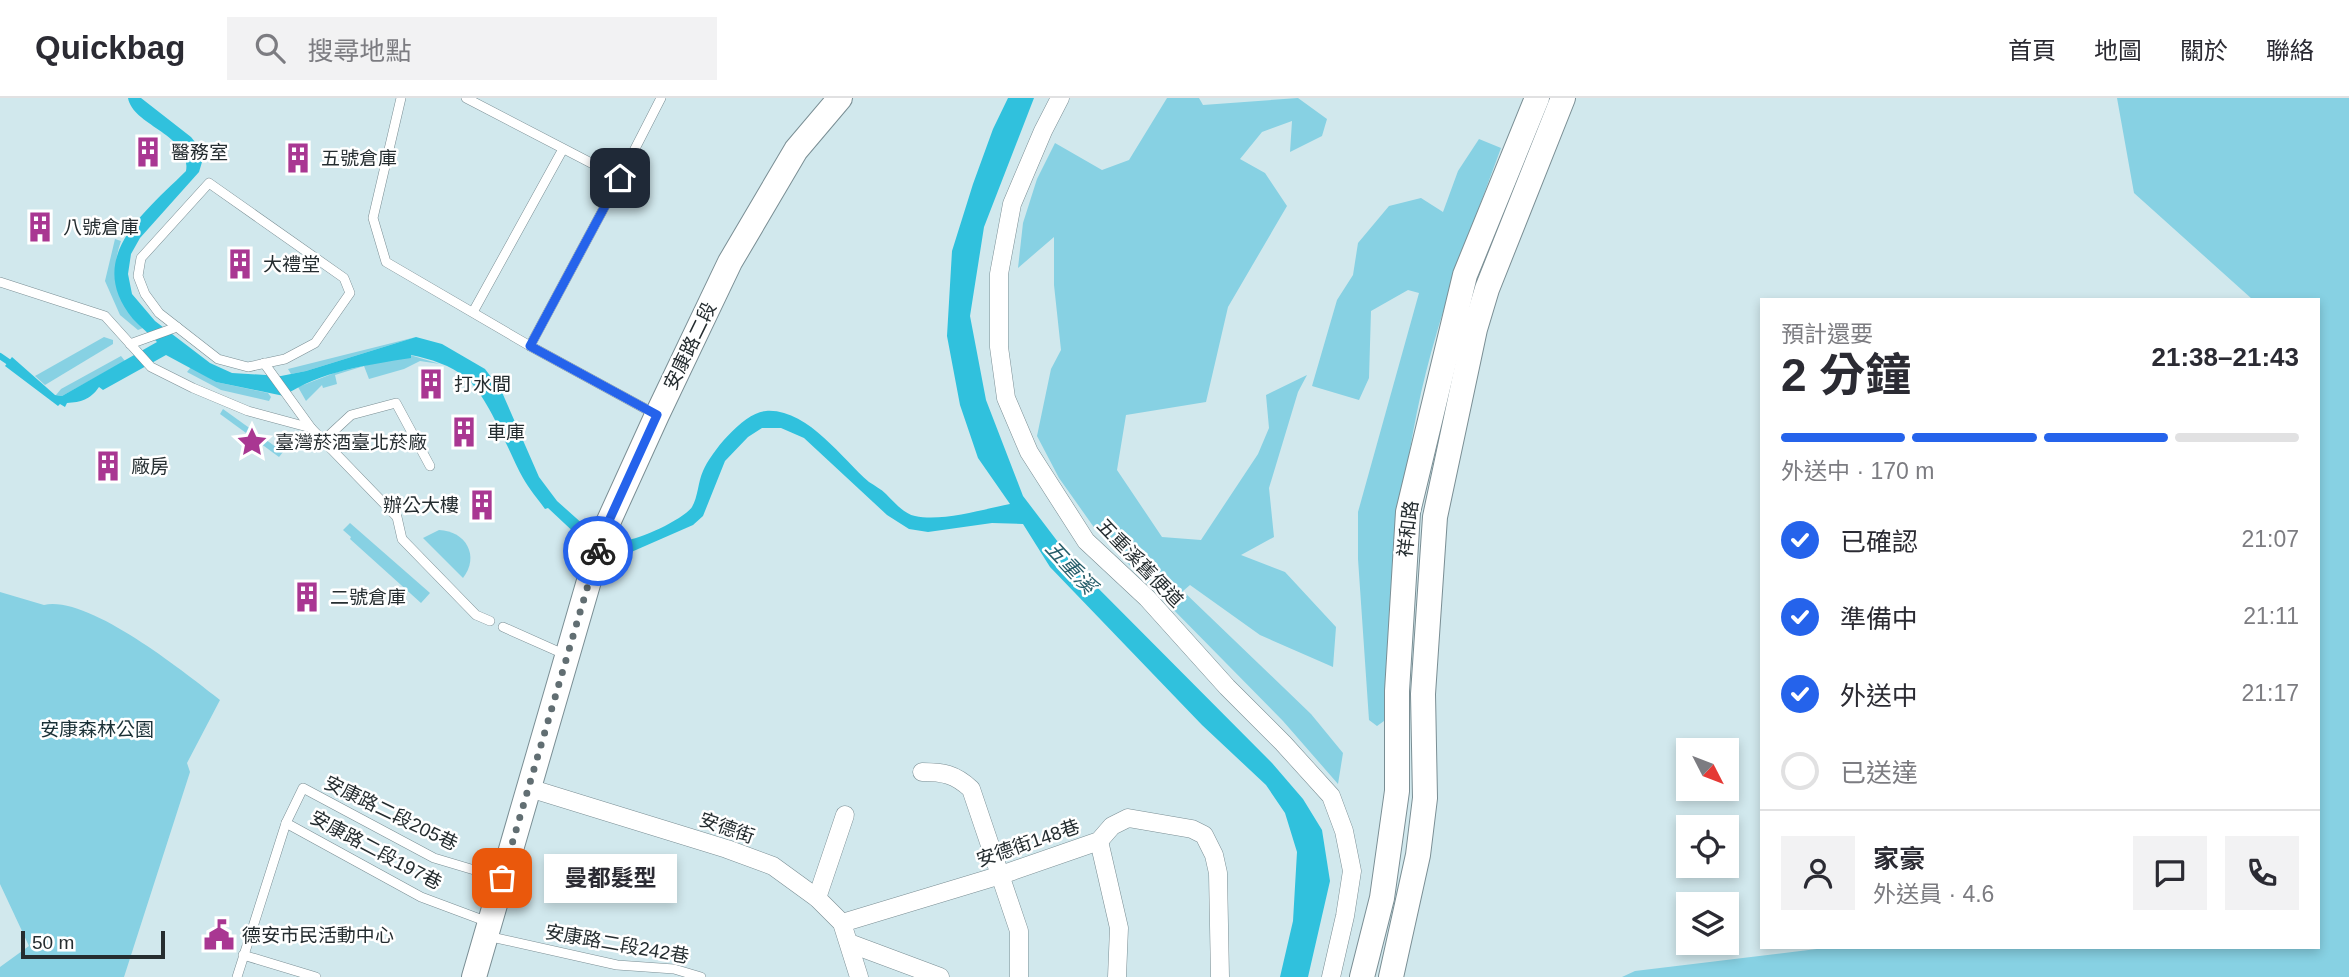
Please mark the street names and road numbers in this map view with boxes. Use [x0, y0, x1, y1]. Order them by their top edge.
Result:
street label: 安康路二段 [660, 299, 720, 393]
street label: 祥和路 [1394, 499, 1422, 559]
street label: 五重溪舊便道 [1093, 515, 1187, 611]
street label: 安康路二段205巷 [321, 772, 461, 854]
street label: 安康路二段197巷 [307, 807, 445, 893]
street label: 安德街 [697, 809, 757, 847]
street label: 安德街148巷 [974, 816, 1082, 870]
street label: 安康路二段242巷 [543, 921, 691, 967]

